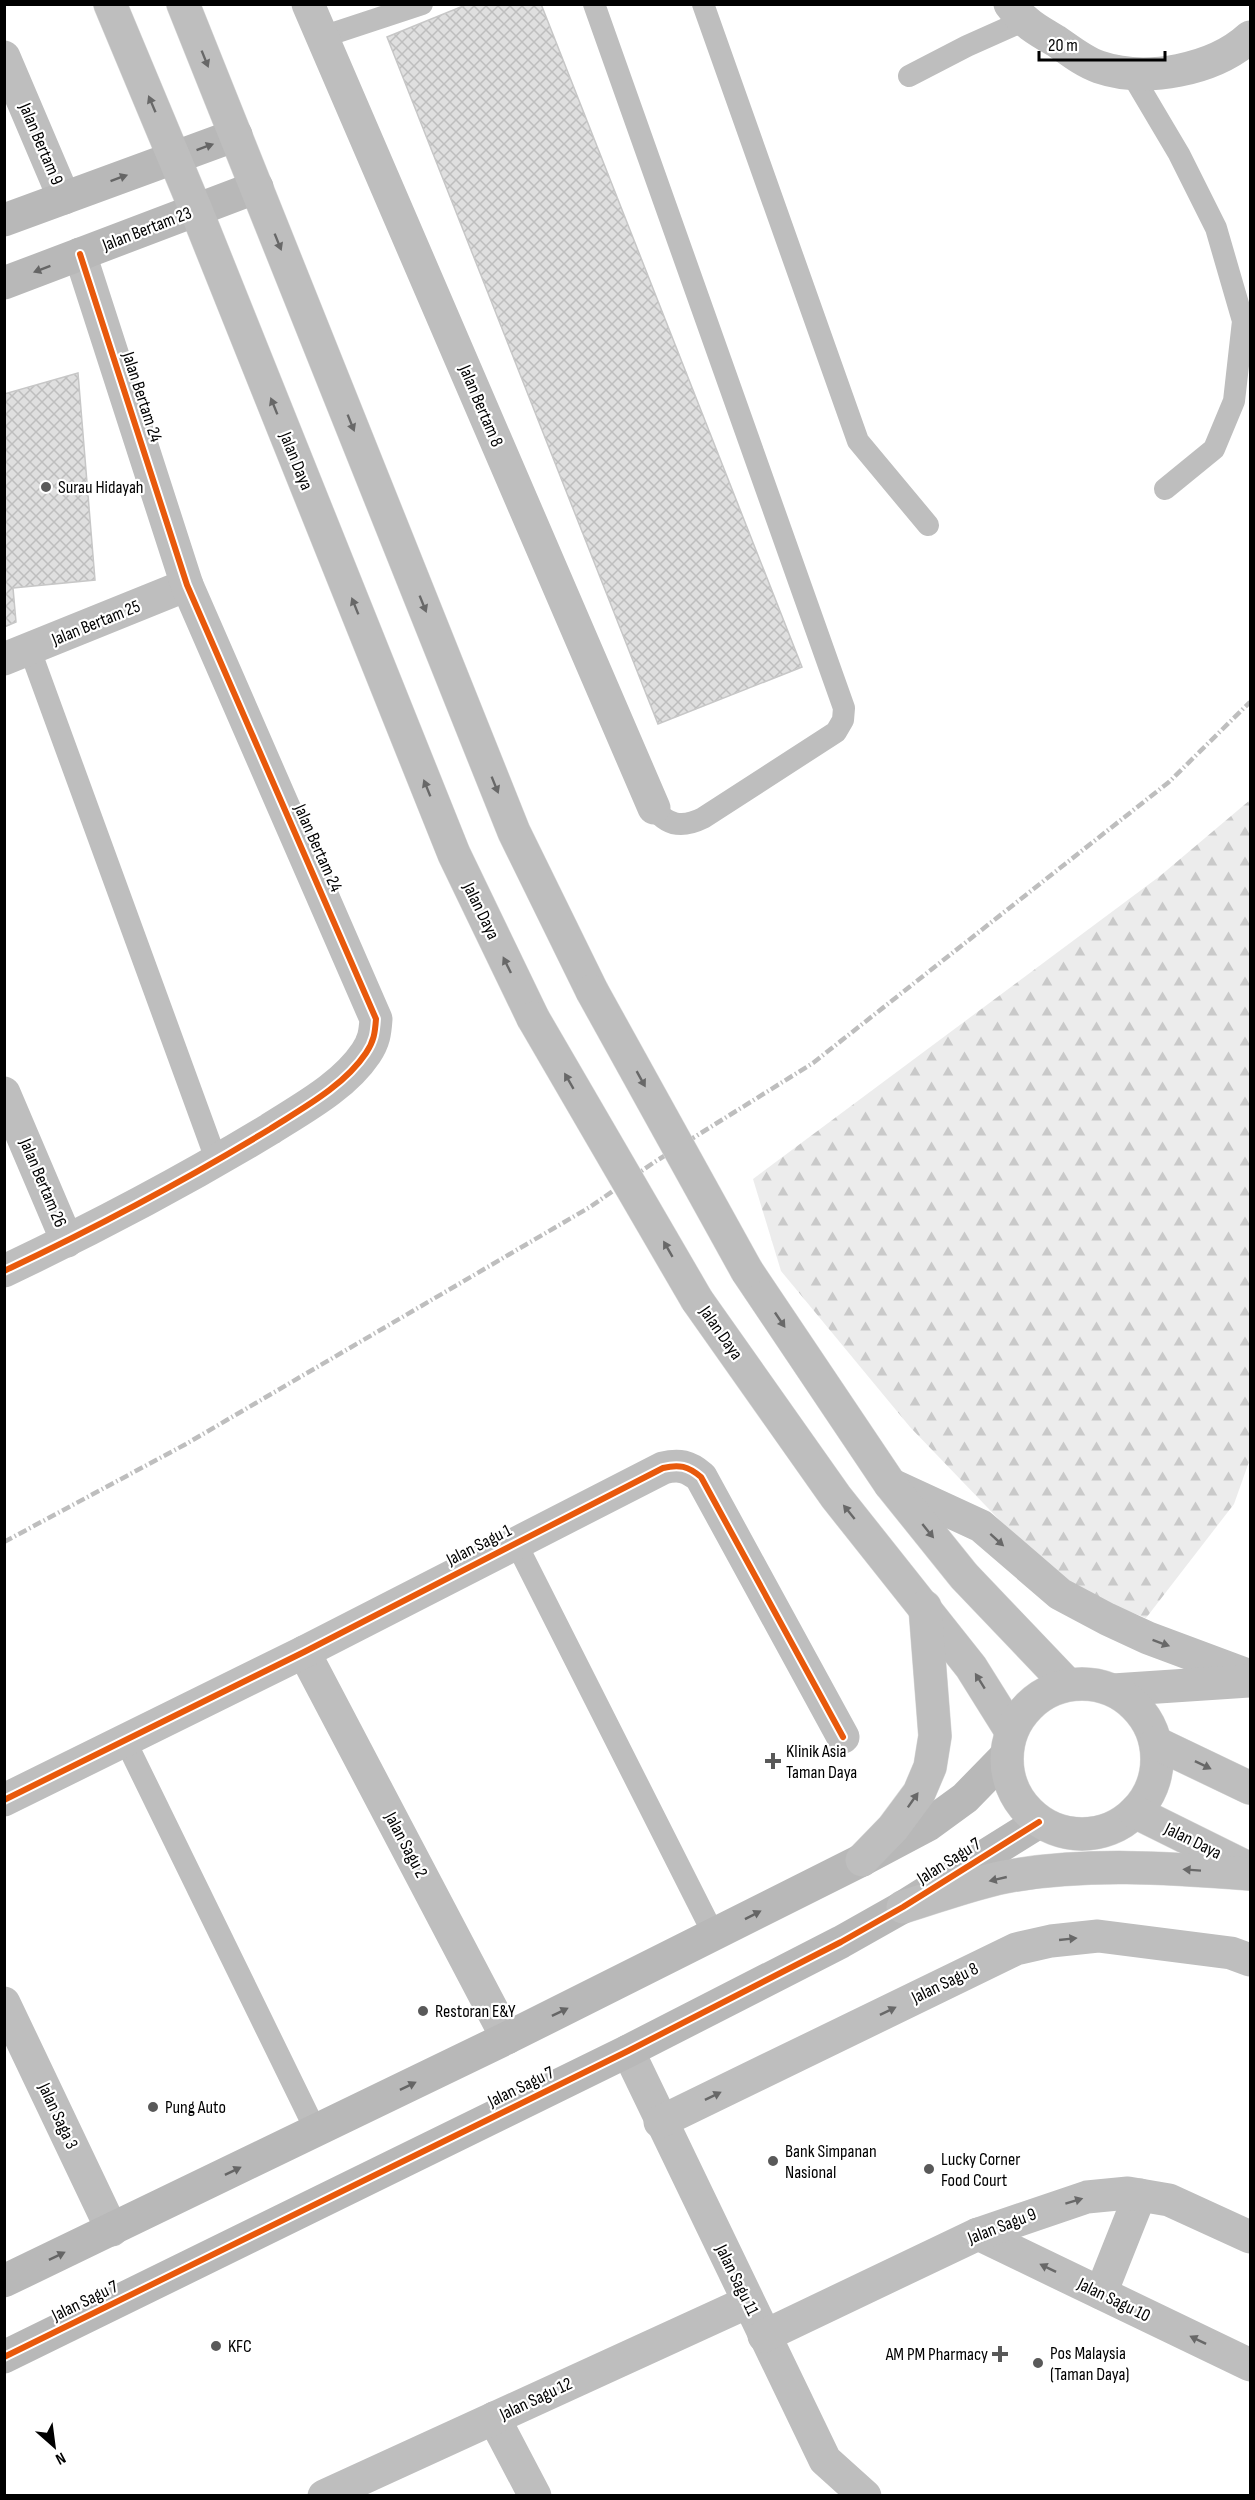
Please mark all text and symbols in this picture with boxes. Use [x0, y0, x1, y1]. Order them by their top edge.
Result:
scale bar [1039, 24, 1165, 62]
text: 20 m [1048, 35, 1078, 56]
one-way arrow [200, 50, 210, 68]
one-way arrow [147, 95, 156, 113]
street label: Jalan Bertam 9 [14, 99, 68, 188]
one-way arrow [197, 141, 215, 151]
one-way arrow [110, 172, 128, 182]
street label: Jalan Bertam 23 [98, 202, 195, 256]
one-way arrow [273, 233, 283, 251]
one-way arrow [33, 264, 51, 274]
street label: Jalan Bertam 24 [117, 348, 167, 445]
street label: Jalan Bertam 8 [454, 361, 508, 450]
one-way arrow [269, 397, 278, 415]
one-way arrow [346, 414, 356, 432]
street label: Jalan Daya [275, 428, 317, 493]
place label: Surau Hidayah [58, 477, 144, 498]
marker: Surau Hidayah [39, 480, 53, 494]
one-way arrow [418, 595, 428, 613]
street label: Jalan Bertam 25 [48, 596, 143, 651]
one-way arrow [350, 597, 360, 615]
one-way arrow [491, 776, 501, 794]
one-way arrow [422, 778, 432, 796]
street label: Jalan Bertam 24 [289, 800, 347, 895]
street label: Jalan Daya [458, 878, 504, 943]
one-way arrow [503, 957, 512, 974]
one-way arrow [636, 1071, 646, 1088]
one-way arrow [564, 1073, 575, 1089]
street label: Jalan Bertam 26 [15, 1135, 71, 1231]
one-way arrow [663, 1240, 673, 1257]
street label: Jalan Daya [694, 1301, 747, 1364]
one-way arrow [774, 1311, 785, 1328]
one-way arrow [843, 1505, 855, 1520]
street label: Jalan Sagu 1 [442, 1519, 516, 1571]
one-way arrow [921, 1523, 933, 1538]
one-way arrow [989, 1533, 1004, 1546]
one-way arrow [1152, 1639, 1170, 1649]
one-way arrow [974, 1673, 985, 1689]
place label: Klinik Asia Taman Daya [786, 1741, 857, 1783]
marker: Klinik Asia Taman Daya [764, 1752, 782, 1770]
one-way arrow [1195, 1761, 1212, 1770]
one-way arrow [907, 1792, 919, 1807]
street label: Jalan Sagu 2 [380, 1808, 432, 1881]
street label: Jalan Daya [1160, 1818, 1225, 1864]
street label: Jalan Sagu 7 [913, 1833, 985, 1889]
one-way arrow [1183, 1865, 1202, 1874]
one-way arrow [988, 1875, 1007, 1884]
one-way arrow [744, 1911, 762, 1921]
one-way arrow [1058, 1934, 1077, 1944]
street label: Jalan Sagu 8 [907, 1958, 982, 2009]
place label: Restoran E&Y [435, 2001, 516, 2022]
marker: Restoran E&Y [416, 2004, 430, 2018]
one-way arrow [879, 2006, 897, 2016]
one-way arrow [551, 2007, 568, 2016]
street label: Jalan Sagu 7 [484, 2062, 558, 2112]
street label: Jalan Saga 3 [33, 2079, 82, 2152]
one-way arrow [400, 2081, 417, 2091]
one-way arrow [704, 2092, 721, 2101]
place label: Pung Auto [165, 2097, 226, 2118]
marker: Pung Auto [146, 2100, 160, 2114]
place label: Bank Simpanan Nasional [785, 2141, 877, 2183]
place label: Lucky Corner Food Court [941, 2149, 1020, 2191]
marker: Bank Simpanan Nasional [766, 2154, 780, 2168]
marker: Lucky Corner Food Court [922, 2162, 936, 2176]
one-way arrow [224, 2167, 241, 2176]
one-way arrow [1065, 2196, 1083, 2205]
street label: Jalan Sagu 9 [964, 2203, 1039, 2249]
street label: Jalan Sagu 11 [710, 2240, 763, 2320]
one-way arrow [49, 2252, 66, 2261]
one-way arrow [1040, 2263, 1057, 2272]
street label: Jalan Sagu 10 [1073, 2273, 1154, 2327]
street label: Jalan Sagu 7 [48, 2276, 122, 2326]
one-way arrow [1189, 2335, 1206, 2345]
place label: KFC [228, 2336, 252, 2357]
marker: KFC [209, 2339, 223, 2353]
place label: Pos Malaysia (Taman Daya) [1050, 2343, 1129, 2385]
place label: AM PM Pharmacy [885, 2344, 988, 2365]
marker: AM PM Pharmacy [993, 2347, 1007, 2361]
marker: Pos Malaysia (Taman Daya) [1031, 2356, 1045, 2370]
street label: Jalan Sagu 12 [495, 2373, 576, 2425]
north arrow [24, 2416, 84, 2476]
text: N [52, 2448, 69, 2468]

